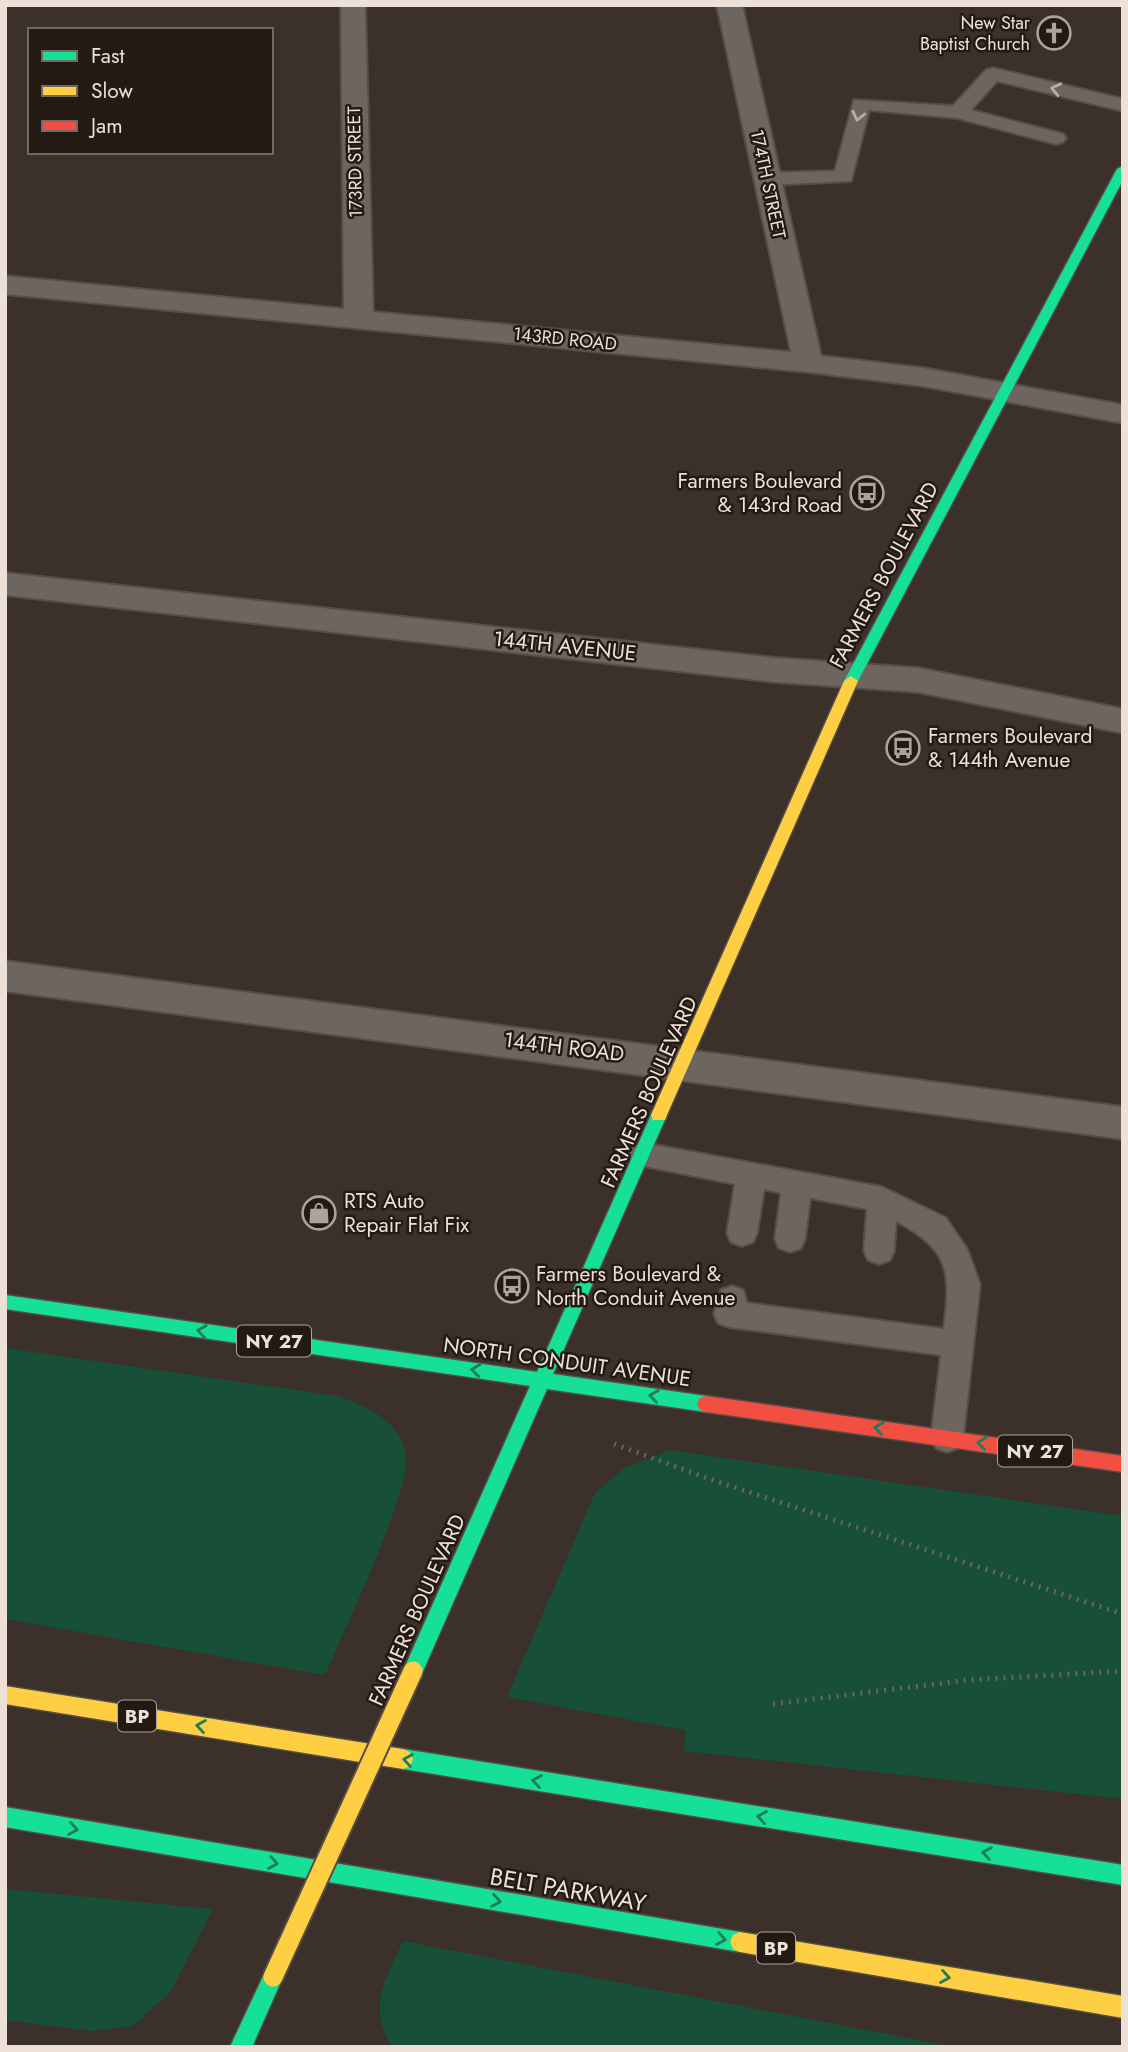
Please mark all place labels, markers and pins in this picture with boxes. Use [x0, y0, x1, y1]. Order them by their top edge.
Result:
place label: New Star Baptist Church [920, 10, 1031, 57]
church icon: New Star Baptist Church [1035, 14, 1073, 52]
place label: Farmers Boulevard & 143rd Road [678, 466, 842, 520]
bus stop icon: Farmers Boulevard & 143rd Road [848, 474, 886, 512]
place label: Farmers Boulevard & 144th Avenue [928, 721, 1092, 775]
bus stop icon: Farmers Boulevard & 144th Avenue [884, 729, 922, 767]
place label: RTS Auto Repair Flat Fix [344, 1186, 469, 1240]
shop icon: RTS Auto Repair Flat Fix [300, 1194, 338, 1232]
place label: Farmers Boulevard & North Conduit Avenue [536, 1259, 736, 1313]
bus stop icon: Farmers Boulevard & North Conduit Avenue [493, 1267, 531, 1305]

